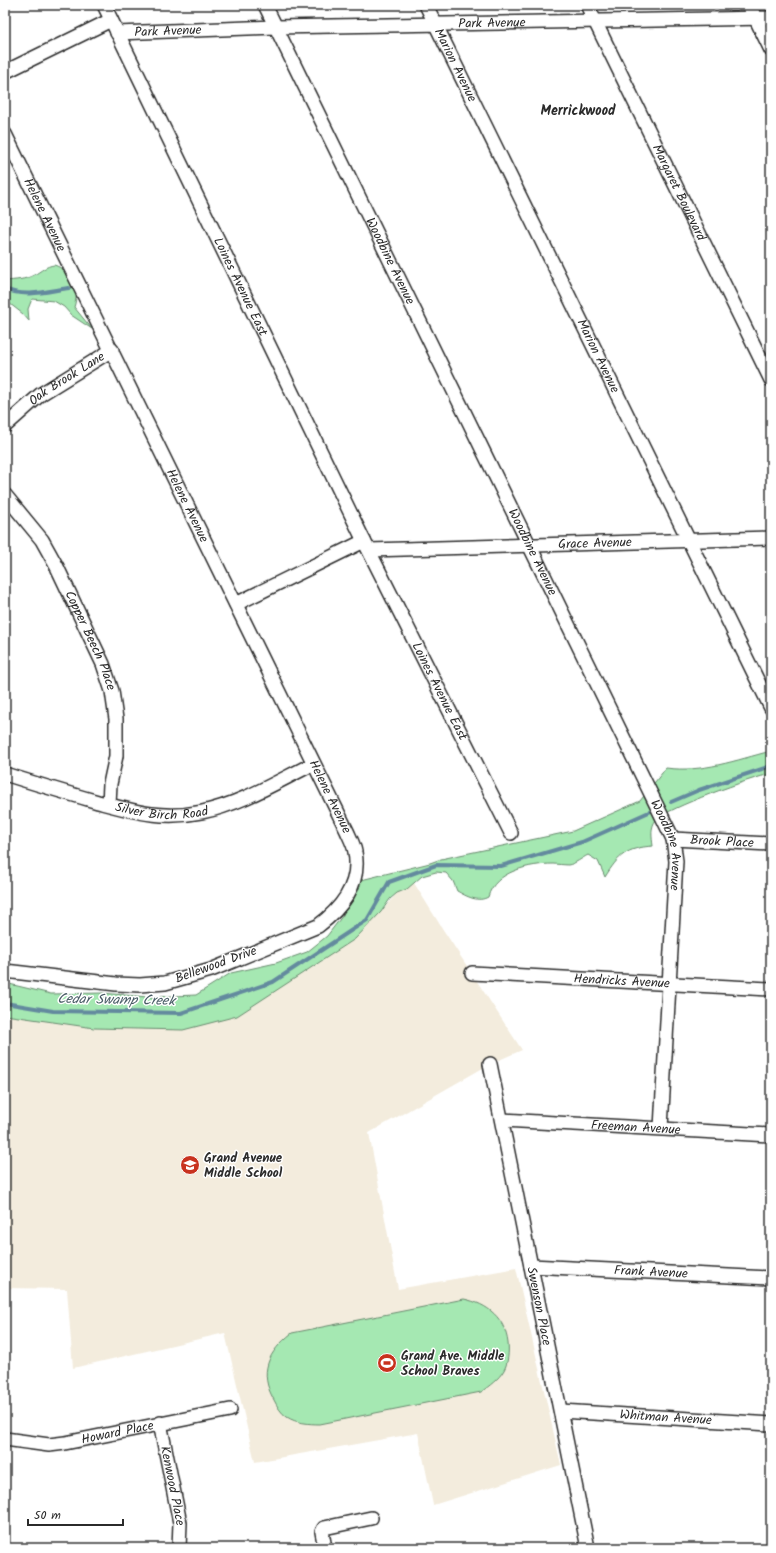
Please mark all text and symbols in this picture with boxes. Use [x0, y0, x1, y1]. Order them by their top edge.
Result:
street label: Park Avenue [458, 12, 526, 34]
street label: Park Avenue [134, 19, 202, 43]
street label: Marion Avenue [428, 25, 483, 106]
district label: Merrickwood [540, 100, 616, 122]
street label: Margaret Boulevard [646, 141, 712, 245]
street label: Helene Avenue [18, 174, 72, 255]
street label: Woodbine Avenue [360, 214, 421, 308]
street label: Loines Avenue East [208, 234, 274, 340]
street label: Marion Avenue [571, 315, 625, 397]
street label: Oak Brook Lane [24, 346, 109, 411]
street label: Helene Avenue [160, 465, 214, 546]
street label: Woodbine Avenue [502, 505, 563, 599]
street label: Grace Avenue [558, 532, 632, 555]
street label: Copper Beech Place [59, 587, 122, 693]
street label: Loines Avenue East [406, 639, 474, 745]
street label: Helene Avenue [303, 756, 357, 837]
street label: Silver Birch Road [113, 796, 211, 826]
street label: Woodbine Avenue [645, 796, 687, 891]
street label: Brook Place [690, 829, 754, 854]
street label: Bellewood Drive [172, 940, 260, 990]
street label: Hendricks Avenue [573, 968, 671, 994]
water label: Cedar Swamp Creek [57, 988, 177, 1012]
street label: Freeman Avenue [590, 1114, 681, 1140]
place label: Grand Avenue Middle School [204, 1148, 283, 1184]
school or university icon: Grand Avenue Middle School [179, 1154, 201, 1176]
street label: Frank Avenue [613, 1260, 688, 1284]
street label: Swenson Place [521, 1265, 557, 1348]
place label: Grand Ave. Middle School Braves [401, 1346, 505, 1382]
sports icon: Grand Ave. Middle School Braves [376, 1352, 398, 1374]
street label: Whitman Avenue [619, 1404, 713, 1431]
street label: Howard Place [79, 1415, 156, 1450]
street label: Kenwood Place [154, 1444, 191, 1528]
scale bar [28, 1501, 123, 1527]
text: 50 m [34, 1506, 61, 1525]

